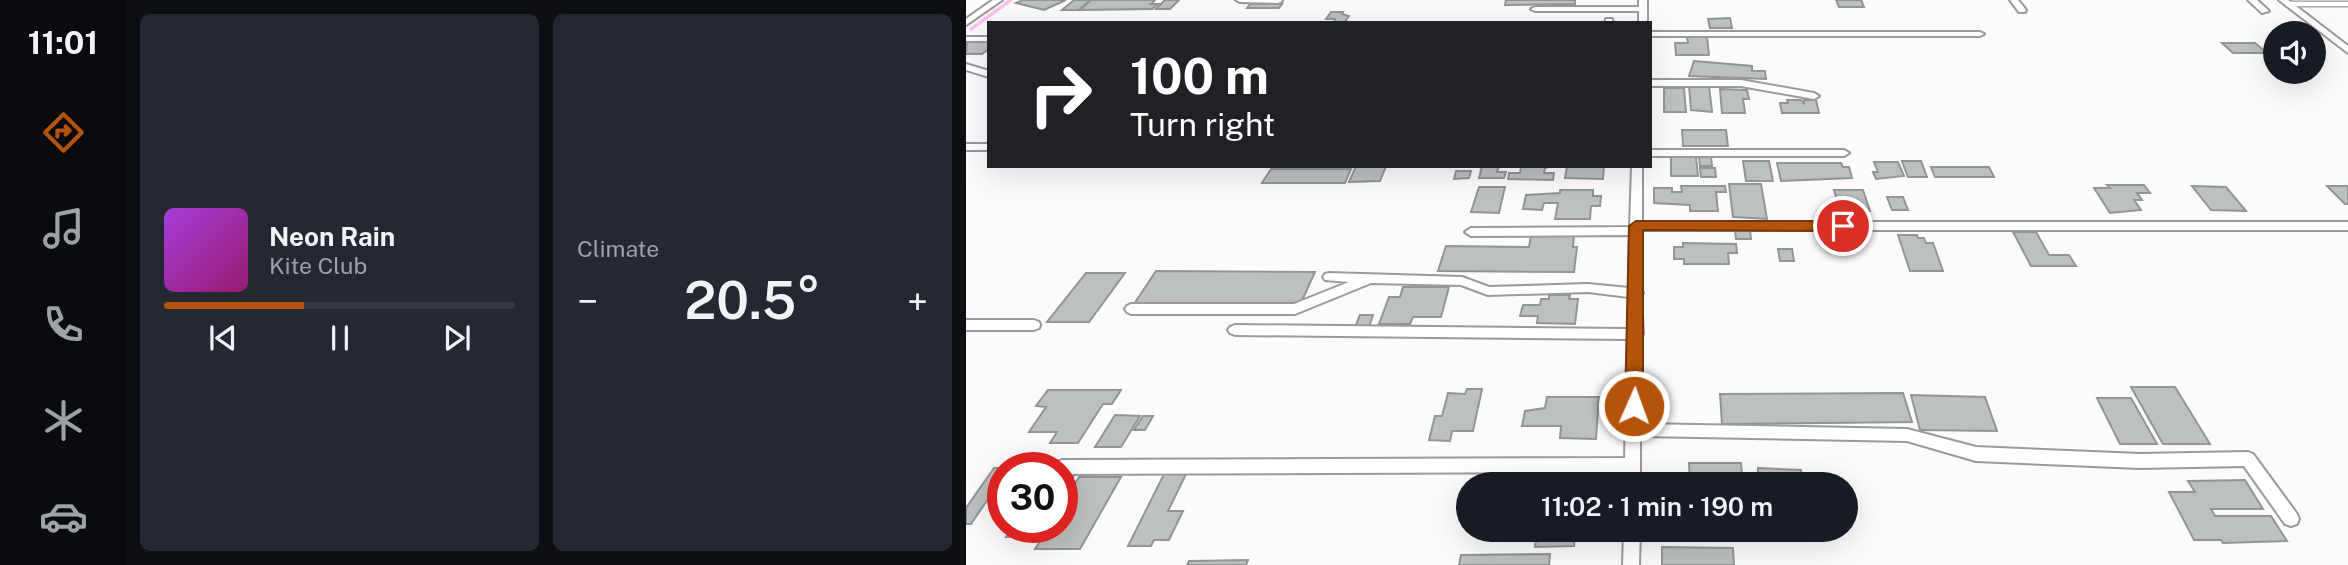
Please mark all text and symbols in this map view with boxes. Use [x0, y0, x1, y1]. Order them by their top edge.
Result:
map controls [2263, 21, 2326, 84]
button: sound [2263, 21, 2326, 84]
text: 11:01 [28, 24, 98, 61]
text: 100 m [1130, 47, 1269, 105]
icon: right [1015, 49, 1106, 140]
text: Turn right [1130, 106, 1275, 143]
icon: directions [39, 108, 88, 157]
pin [1813, 196, 1873, 256]
icon: music [39, 204, 88, 253]
icon: arrive [1824, 207, 1862, 245]
text: Neon Rain [269, 221, 395, 252]
text: Climate [577, 235, 659, 262]
text: Kite Club [269, 252, 367, 279]
text: 20.5° [684, 270, 821, 331]
text: − [577, 279, 598, 324]
text: + [907, 279, 928, 324]
icon: phone [39, 300, 88, 349]
icon: previous [204, 319, 242, 357]
icon: pause [321, 319, 359, 357]
icon: next [438, 319, 476, 357]
position arrow [1597, 369, 1671, 443]
icon: climate [39, 396, 88, 445]
speed limit sign: 30 [987, 452, 1078, 543]
text: 11:02 · 1 min · 190 m [1541, 491, 1773, 522]
icon: car [39, 492, 88, 541]

